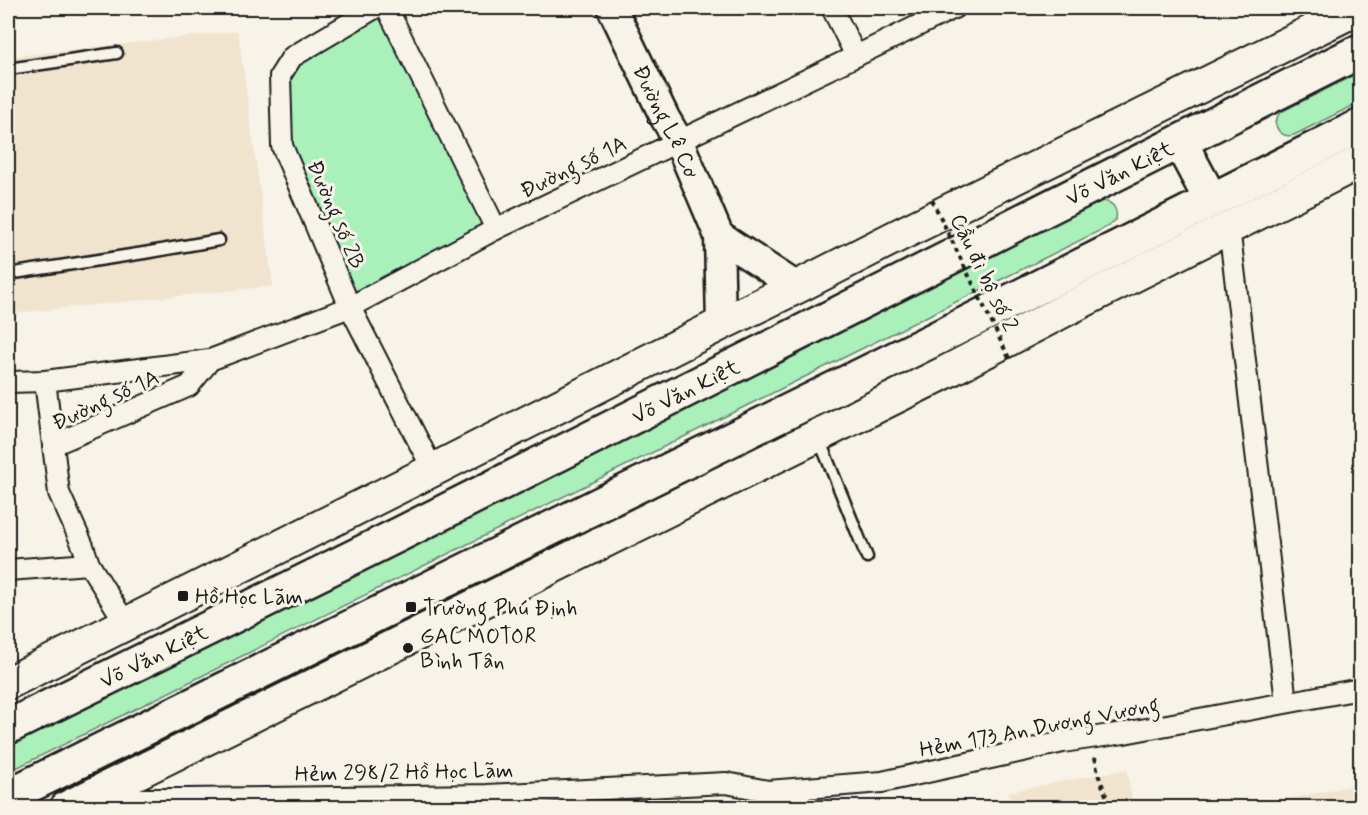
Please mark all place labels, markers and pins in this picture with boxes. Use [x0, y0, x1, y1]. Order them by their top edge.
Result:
place label: Hồ Học Lãm [195, 584, 303, 612]
marker: Hồ Học Lãm [176, 589, 190, 603]
place label: Trường Phú Định [423, 595, 578, 626]
marker: Trường Phú Định [404, 600, 418, 614]
place label: GAC MOTOR Bình Tân [420, 623, 536, 676]
marker: GAC MOTOR Bình Tân [401, 641, 415, 655]

